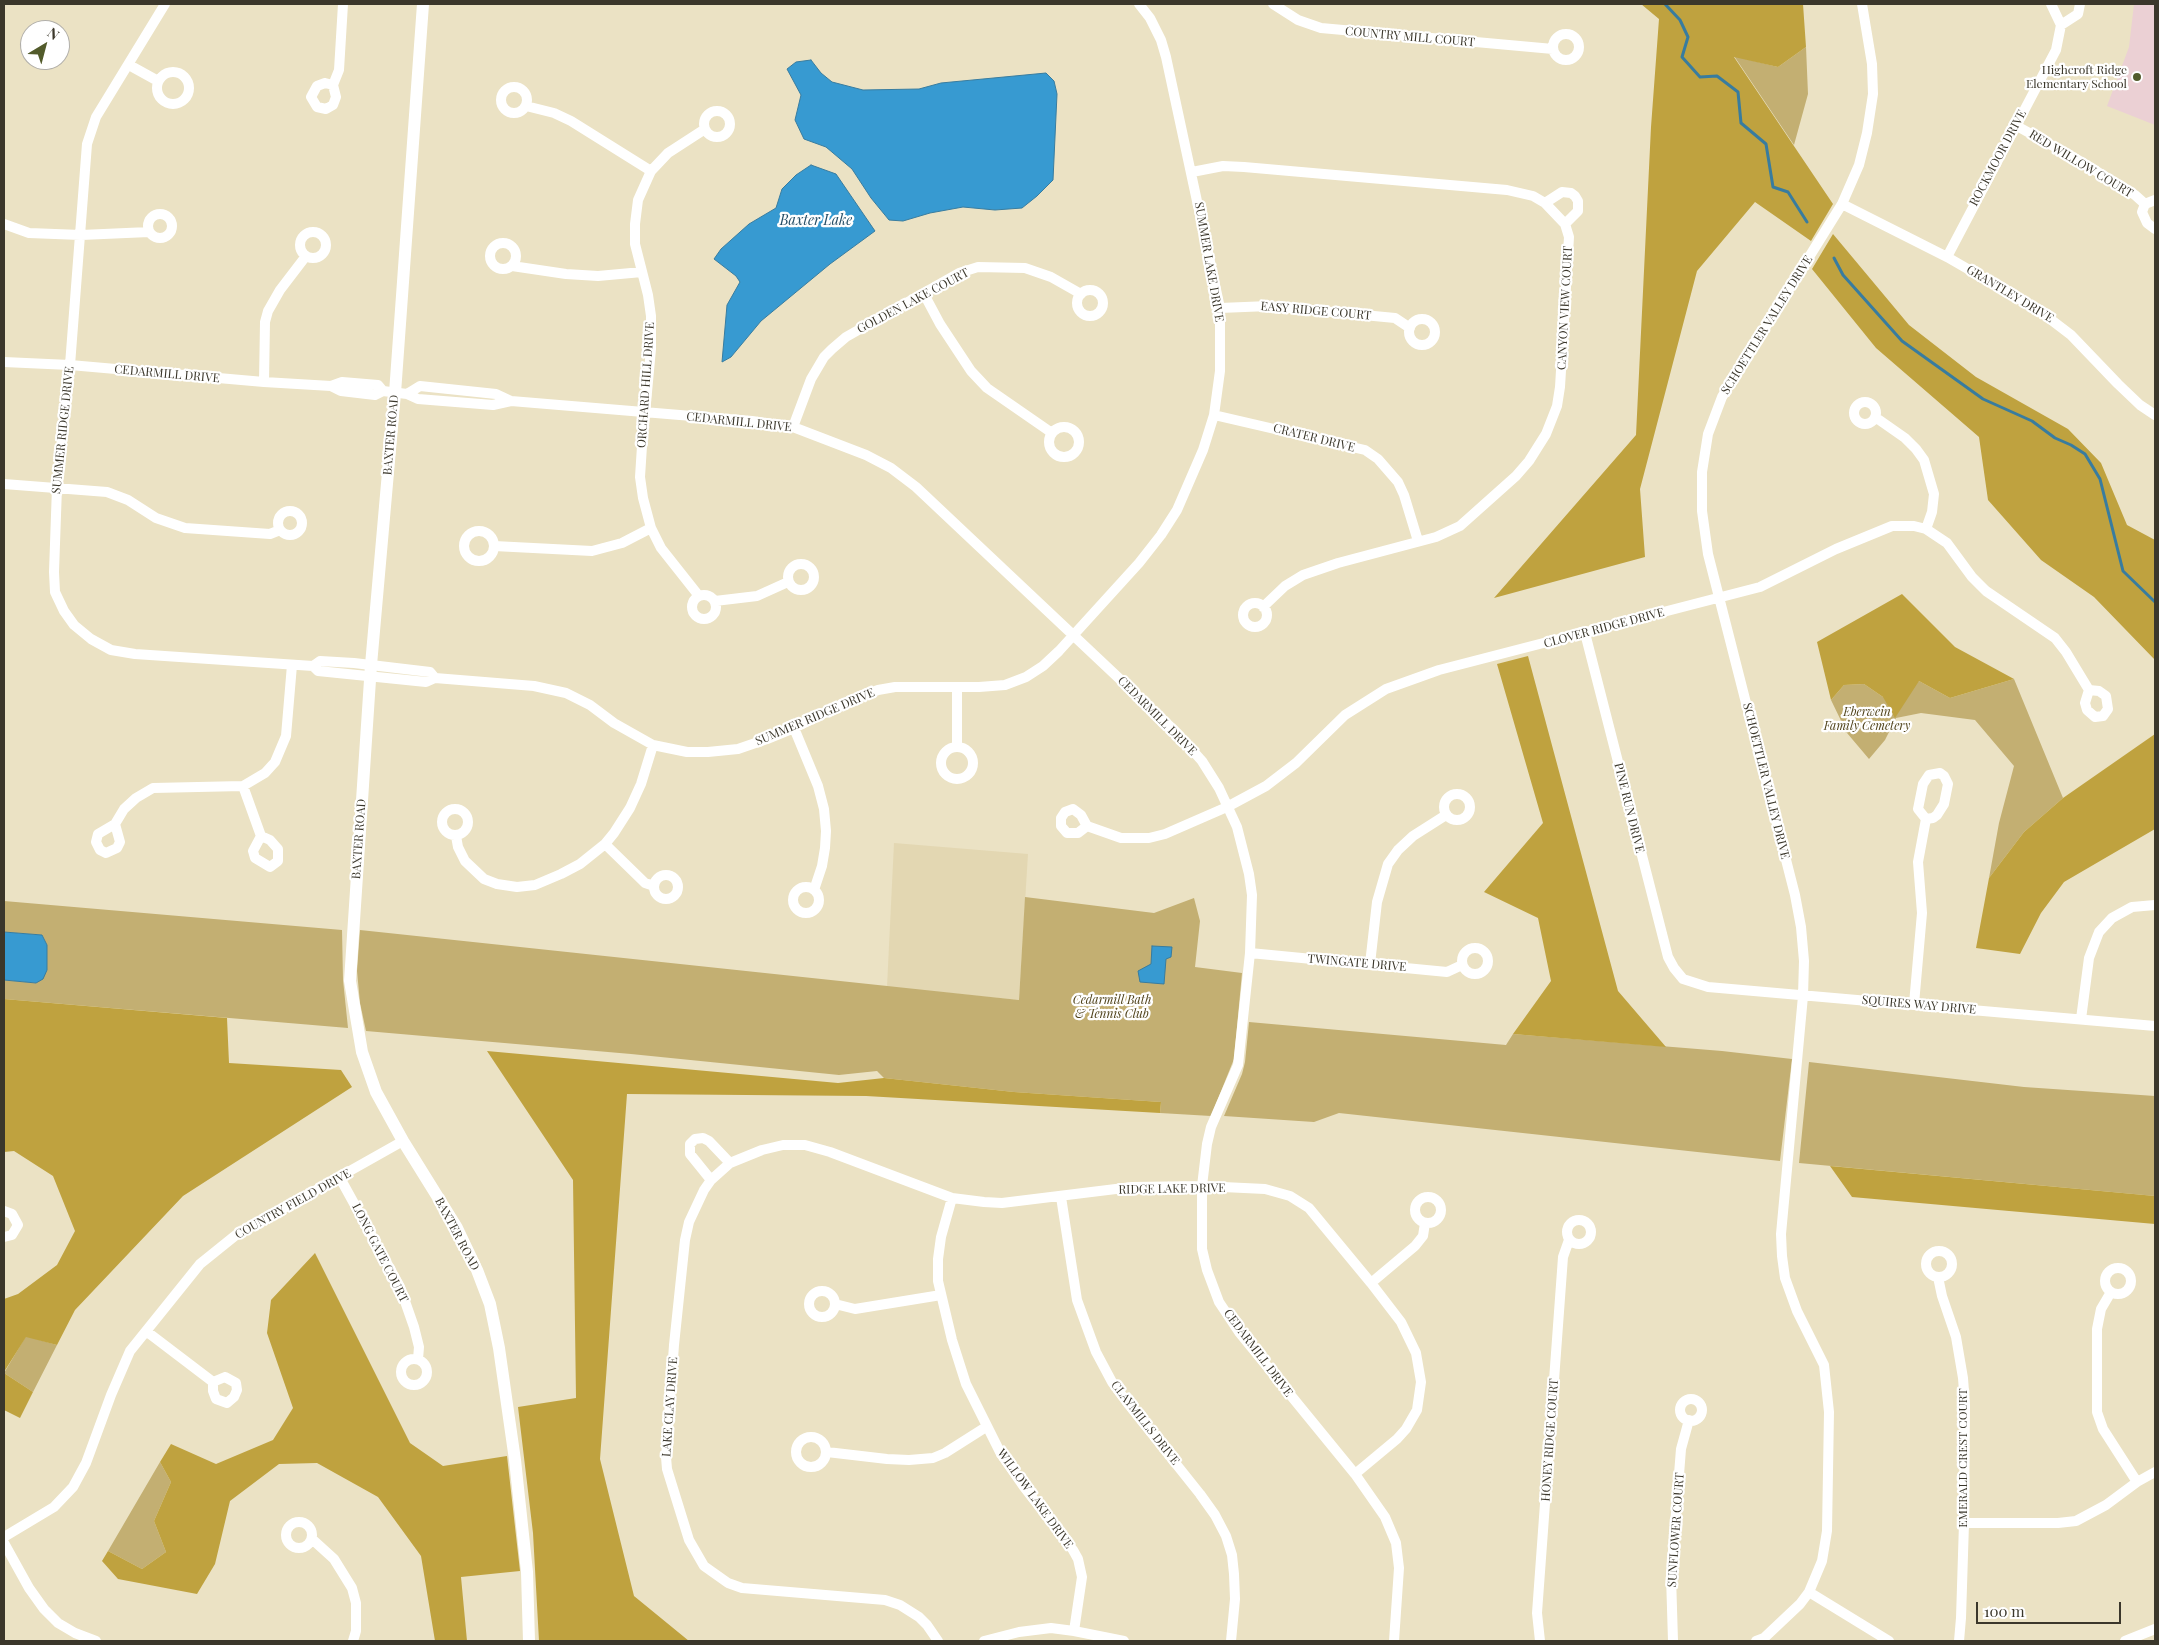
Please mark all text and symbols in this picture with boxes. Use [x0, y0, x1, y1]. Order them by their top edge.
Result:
north arrow [20, 20, 70, 70]
text: N [44, 23, 63, 44]
street label: COUNTRY MILL COURT [1344, 24, 1476, 50]
place label: Highcroft Ridge Elementary School [2026, 63, 2127, 91]
marker: Highcroft Ridge Elementary School [2131, 71, 2143, 83]
street label: ROCKMOOR DRIVE [1967, 107, 2029, 209]
street label: RED WILLOW COURT [2026, 127, 2136, 201]
street label: SUMMER LAKE DRIVE [1191, 201, 1227, 323]
water label: Baxter Lake [780, 213, 852, 229]
street label: CANYON VIEW COURT [1555, 246, 1575, 370]
street label: SCHOETTLER VALLEY DRIVE [1718, 253, 1816, 397]
street label: GRANTLEY DRIVE [1964, 262, 2056, 326]
street label: GOLDEN LAKE COURT [855, 265, 971, 337]
street label: EASY RIDGE COURT [1260, 299, 1372, 323]
street label: ORCHARD HILL DRIVE [634, 322, 658, 448]
street label: CEDARMILL DRIVE [114, 362, 220, 386]
street label: SUMMER RIDGE DRIVE [49, 366, 77, 494]
street label: BAXTER ROAD [380, 394, 402, 476]
street label: CEDARMILL DRIVE [686, 409, 792, 435]
street label: CRATER DRIVE [1272, 421, 1356, 455]
street label: CLOVER RIDGE DRIVE [1542, 605, 1666, 651]
street label: CEDARMILL DRIVE [1114, 673, 1200, 759]
street label: SUMMER RIDGE DRIVE [753, 685, 877, 749]
street label: SCHOETTLER VALLEY DRIVE [1740, 701, 1792, 861]
park label: Eberwein Family Cemetery [1824, 705, 1910, 733]
street label: PINE RUN DRIVE [1611, 761, 1647, 855]
street label: BAXTER ROAD [349, 798, 369, 880]
street label: TWINGATE DRIVE [1307, 952, 1407, 974]
park label: Cedarmill Bath & Tennis Club [1073, 993, 1151, 1021]
street label: SQUIRES WAY DRIVE [1861, 993, 1977, 1017]
street label: COUNTRY FIELD DRIVE [232, 1166, 354, 1242]
street label: RIDGE LAKE DRIVE [1118, 1181, 1226, 1197]
street label: BAXTER ROAD [432, 1195, 482, 1273]
street label: LONG GATE COURT [349, 1201, 411, 1305]
street label: CEDARMILL DRIVE [1220, 1306, 1296, 1400]
street label: LAKE CLAY DRIVE [659, 1357, 681, 1457]
street label: CLAYMILLS DRIVE [1108, 1378, 1182, 1468]
street label: HONEY RIDGE COURT [1539, 1378, 1561, 1502]
street label: EMERALD CREST COURT [1956, 1388, 1970, 1528]
street label: WILLOW LAKE DRIVE [994, 1446, 1076, 1552]
street label: SUNFLOWER COURT [1665, 1472, 1687, 1588]
scale bar [1979, 1592, 2124, 1624]
text: 100 m [1984, 1601, 2025, 1621]

